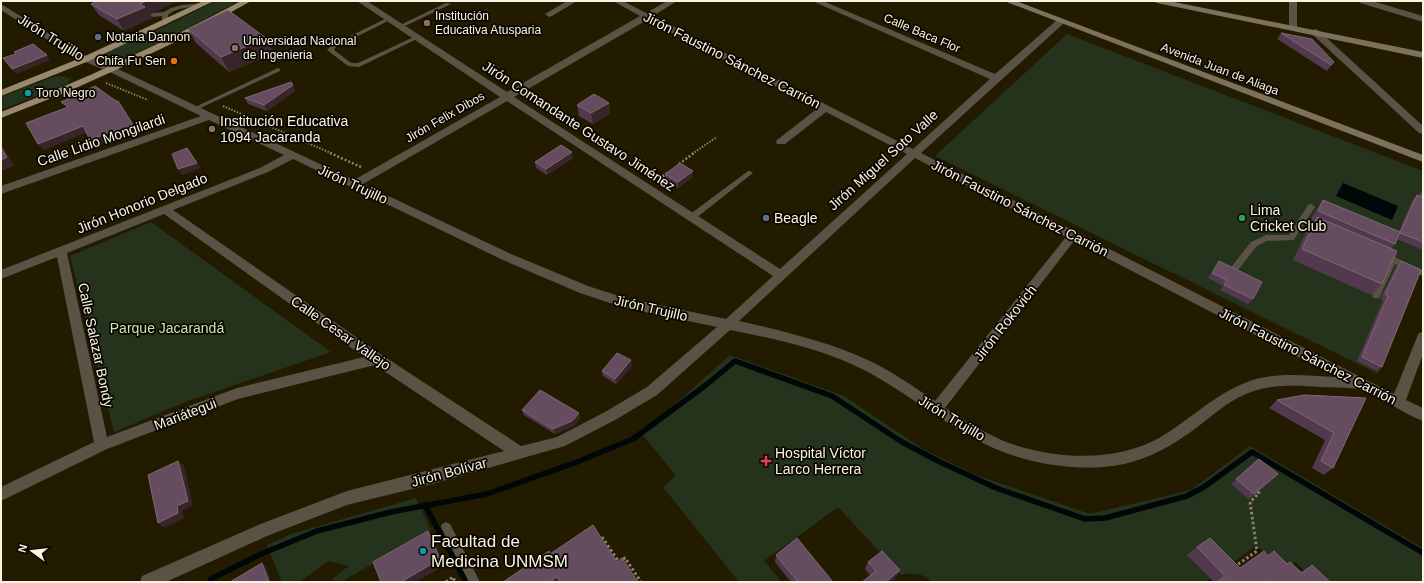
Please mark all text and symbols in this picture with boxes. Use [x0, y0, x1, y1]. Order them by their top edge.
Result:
street label: Jirón Faustino Sánchez Carrión [641, 8, 823, 112]
place label: Institución Educativa Atusparia [435, 9, 541, 37]
street label: Jirón Trujillo [15, 10, 87, 64]
street label: Calle Baca Flor [882, 11, 962, 55]
marker: Institución Educativa Atusparia [422, 18, 432, 28]
place label: Notaria Dannon [106, 30, 190, 44]
marker: Notaria Dannon [93, 32, 103, 42]
place label: Universidad Nacional de Ingenieria [243, 34, 356, 62]
street label: Avenida Juan de Aliaga [1159, 40, 1281, 98]
marker: Universidad Nacional de Ingenieria [230, 43, 240, 53]
place label: Chifa Fu Sen [96, 54, 166, 68]
marker: Chifa Fu Sen [169, 56, 179, 66]
street label: Jirón Comandante Gustavo Jiménez [480, 58, 678, 194]
place label: Toro Negro [36, 86, 96, 100]
marker: Toro Negro [23, 88, 33, 98]
street label: Jirón Felix Dibos [403, 89, 487, 145]
street label: Jirón Miguel Soto Valle [825, 106, 941, 214]
street label: Calle Lidio Mongilardi [35, 111, 167, 169]
place label: Institución Educativa 1094 Jacaranda [220, 113, 349, 145]
marker: Institución Educativa 1094 Jacaranda [207, 124, 217, 134]
street label: Jirón Faustino Sánchez Carrión [929, 156, 1111, 260]
street label: Jirón Trujillo [316, 161, 390, 207]
street label: Jirón Honorio Delgado [74, 169, 210, 237]
place label: Lima Cricket Club [1250, 202, 1326, 234]
place label: Beagle [774, 210, 818, 226]
marker: Beagle [761, 213, 771, 223]
marker: Lima Cricket Club [1237, 213, 1247, 223]
street label: Calle Salazar Bondy [75, 281, 117, 409]
street label: Jirón Rokovich [970, 282, 1040, 364]
street label: Jirón Trujillo [613, 292, 689, 324]
street label: Calle Cesar Vallejo [288, 293, 394, 374]
street label: Jirón Faustino Sánchez Carrión [1217, 304, 1399, 408]
park label: Parque Jacarandá [110, 320, 224, 336]
street label: Jirón Trujillo [916, 392, 988, 444]
street label: Mariátegui [152, 395, 218, 433]
place label: Hospital Víctor Larco Herrera [775, 445, 866, 477]
street label: Jirón Bolívar [409, 454, 489, 490]
marker: Hospital Víctor Larco Herrera [760, 455, 772, 467]
north arrow [12, 531, 52, 571]
place label: Facultad de Medicina UNMSM [431, 532, 568, 571]
text: N [16, 543, 29, 554]
marker: Facultad de Medicina UNMSM [418, 546, 428, 556]

